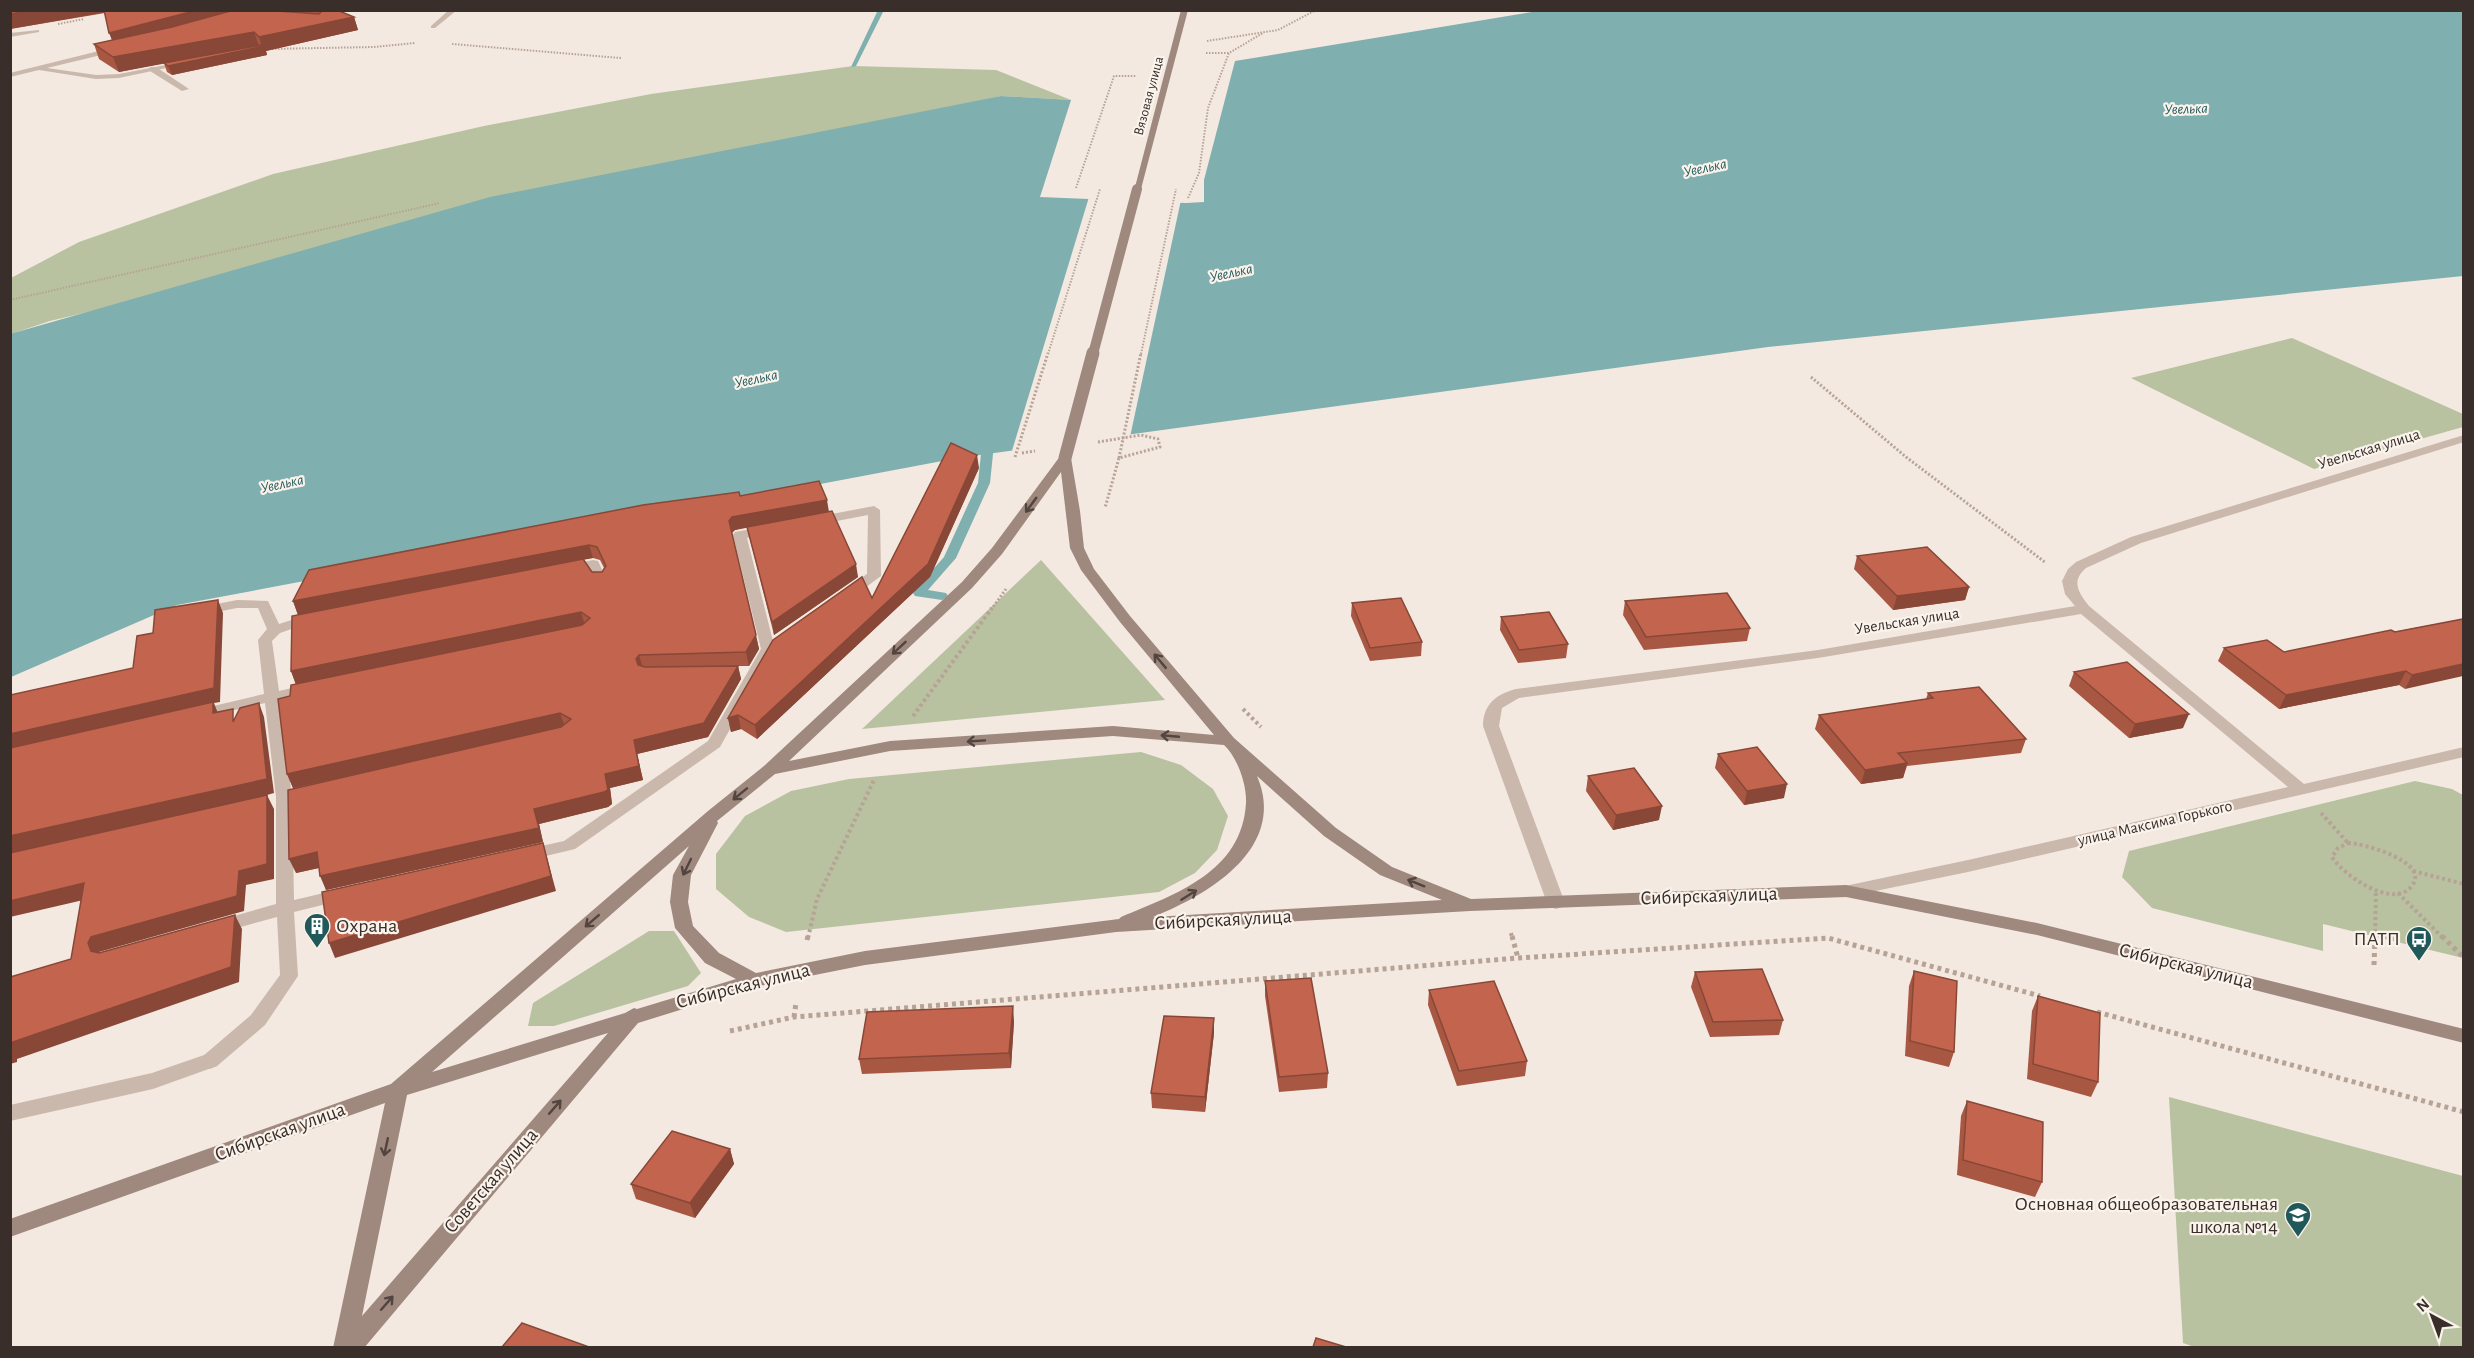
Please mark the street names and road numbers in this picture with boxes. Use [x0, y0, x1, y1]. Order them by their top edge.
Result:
street label: Вязовая улица [1132, 54, 1166, 137]
street label: Увельская улица [2316, 426, 2422, 473]
street label: Увельская улица [1853, 605, 1961, 638]
street label: улица Максима Горького [2075, 797, 2234, 850]
street label: Сибирская улица [1640, 884, 1778, 908]
street label: Сибирская улица [1154, 906, 1292, 934]
street label: Сибирская улица [2117, 940, 2255, 992]
street label: Сибирская улица [674, 960, 812, 1012]
street label: Сибирская улица [212, 1099, 348, 1165]
street label: Советская улица [440, 1125, 542, 1237]

